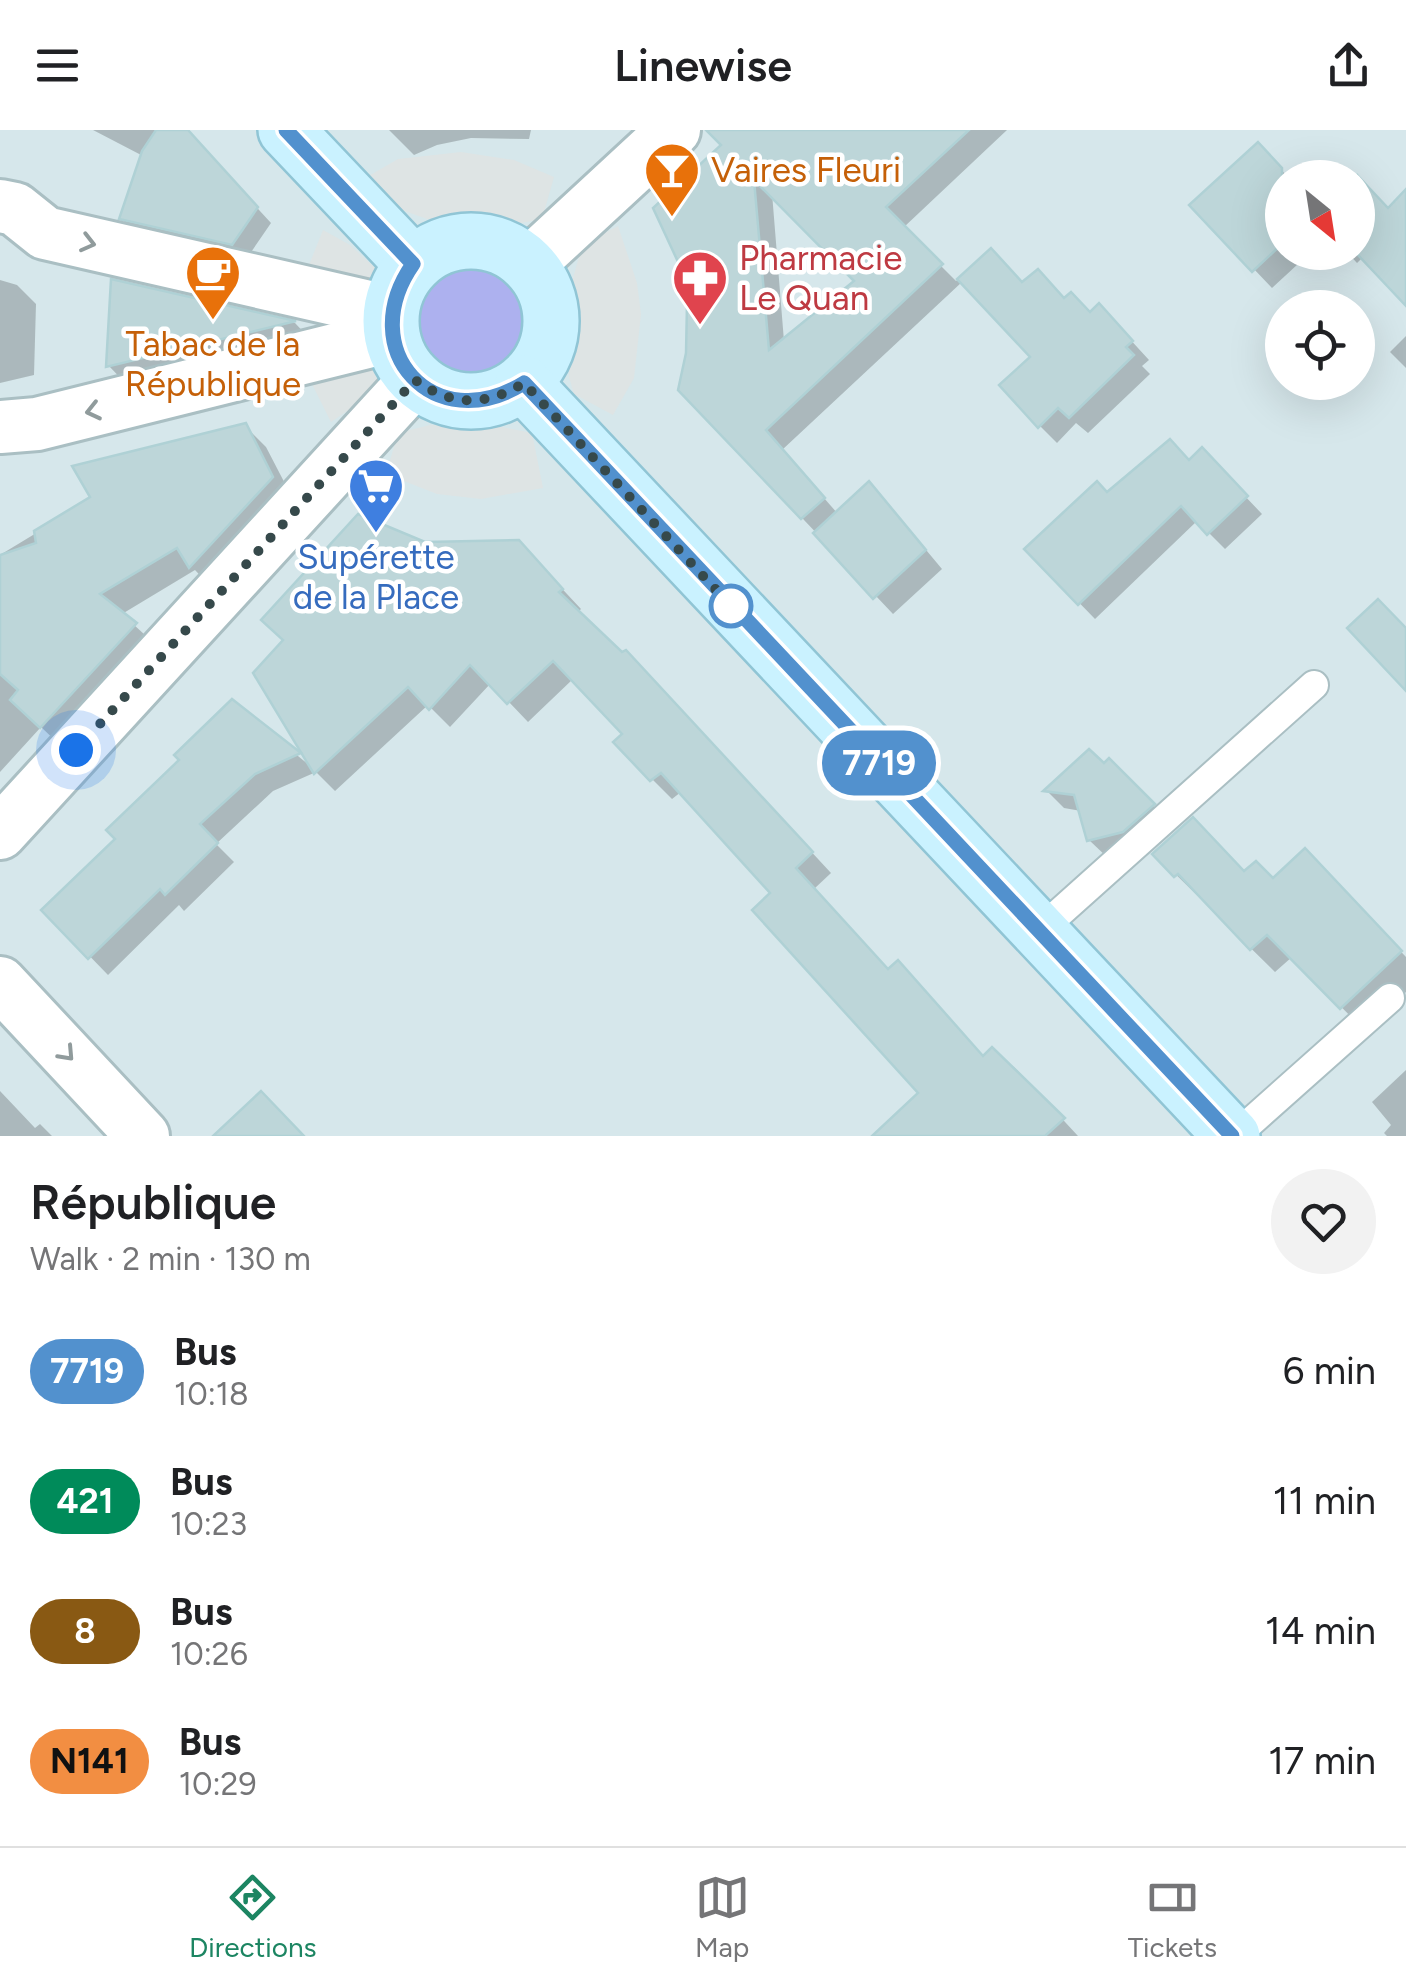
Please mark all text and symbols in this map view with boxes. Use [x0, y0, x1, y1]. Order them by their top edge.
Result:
icon: menu [30, 38, 85, 93]
text: Linewise [614, 38, 792, 92]
icon: share [1321, 38, 1376, 93]
bar icon: Vaires Fleuri [642, 140, 702, 219]
place label: Vaires Fleuri [711, 149, 901, 191]
north arrow [1265, 160, 1375, 270]
map controls [1265, 160, 1375, 400]
one-way arrow [79, 231, 96, 252]
place label: Pharmacie Le Quan [739, 237, 902, 319]
cafe icon: Tabac de la République [183, 243, 243, 322]
pharmacy icon: Pharmacie Le Quan [670, 248, 730, 327]
button: locate [1265, 290, 1375, 400]
place label: Tabac de la République [125, 323, 301, 405]
one-way arrow [85, 399, 102, 420]
supermarket icon: Supérette de la Place [346, 456, 406, 535]
place label: Supérette de la Place [293, 536, 459, 618]
unlabelled marker [710, 585, 752, 627]
your location [51, 725, 101, 775]
line badge: 7719 [809, 730, 949, 796]
text: 7719 [842, 742, 916, 784]
one-way arrow [55, 1042, 73, 1061]
button: heart [1271, 1169, 1376, 1274]
text: République [30, 1173, 276, 1231]
text: Walk · 2 min · 130 m [30, 1240, 311, 1278]
text: Bus [174, 1329, 237, 1375]
text: 6 min [1283, 1348, 1376, 1394]
text: 7719 [50, 1350, 124, 1392]
text: 10:18 [174, 1375, 249, 1413]
text: Bus [170, 1459, 233, 1505]
text: 11 min [1273, 1478, 1376, 1524]
text: 421 [56, 1480, 114, 1522]
text: 10:23 [170, 1505, 247, 1543]
text: Bus [170, 1589, 233, 1635]
text: 14 min [1265, 1608, 1376, 1654]
text: 8 [74, 1610, 96, 1652]
text: 10:26 [170, 1635, 248, 1673]
text: Bus [179, 1719, 241, 1765]
text: 17 min [1268, 1738, 1376, 1784]
text: N141 [50, 1740, 129, 1782]
text: 10:29 [179, 1765, 257, 1803]
tab: Directions [189, 1870, 317, 1964]
tab: Map [695, 1870, 750, 1964]
tab: Tickets [1128, 1870, 1217, 1964]

